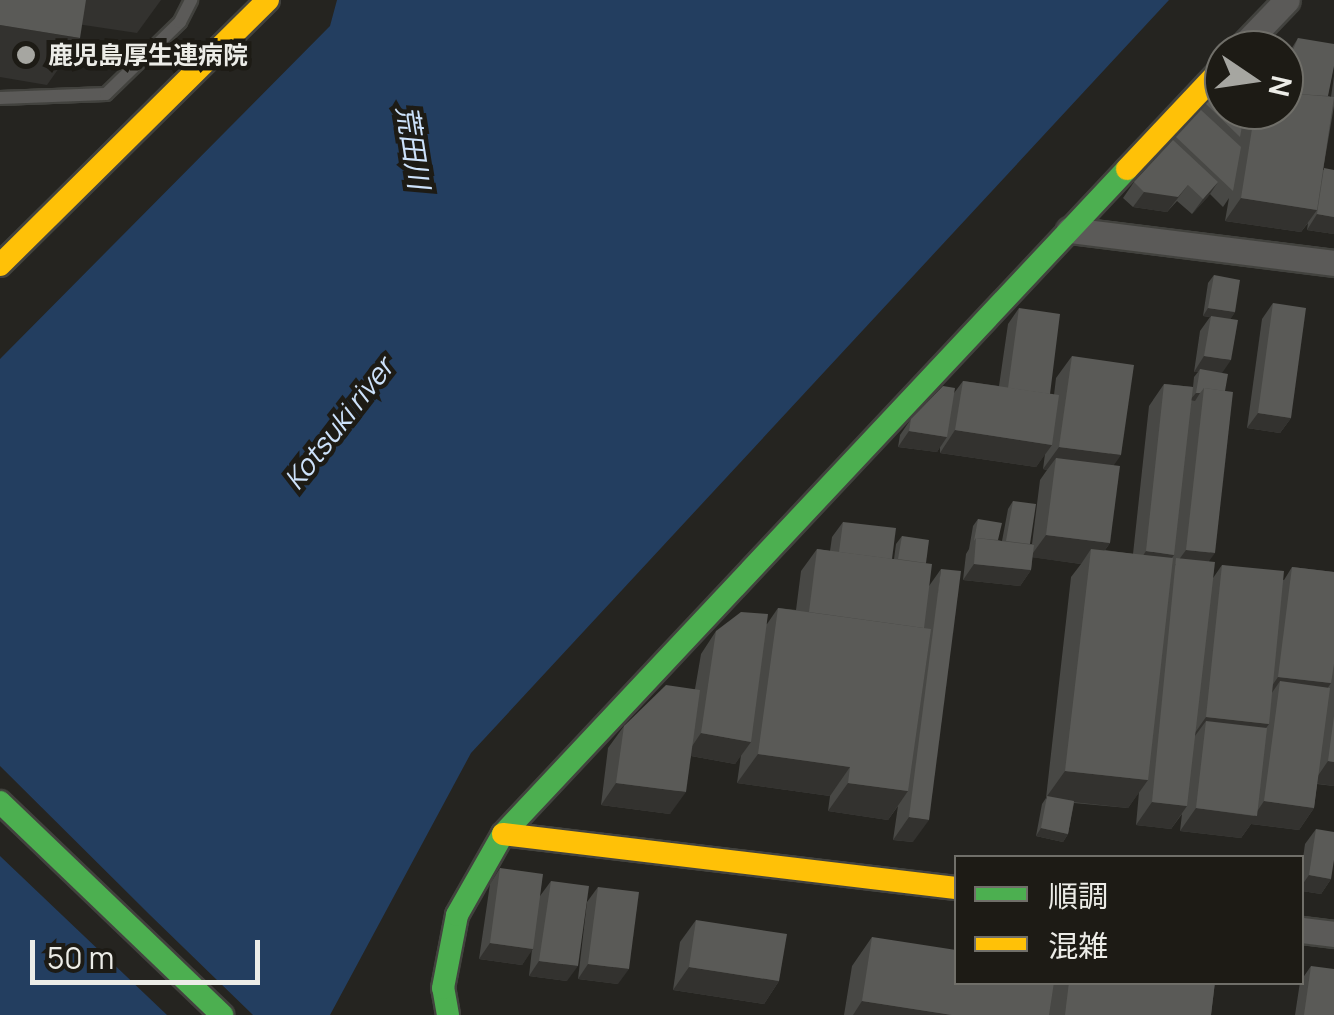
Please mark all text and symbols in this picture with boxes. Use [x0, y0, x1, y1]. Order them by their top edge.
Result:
north arrow [1204, 30, 1304, 130]
place label: 鹿児島厚生連病院 [48, 40, 248, 70]
marker: 鹿児島厚生連病院 [13, 42, 39, 68]
text: N [1261, 72, 1302, 100]
water label: 荒田川 [391, 103, 437, 191]
water label: Kotsuki river [276, 351, 400, 495]
legend [954, 855, 1304, 985]
text: 順調 [1048, 875, 1108, 916]
scale bar [35, 920, 265, 982]
text: 混雑 [1048, 925, 1108, 966]
text: 50 m [47, 937, 114, 978]

